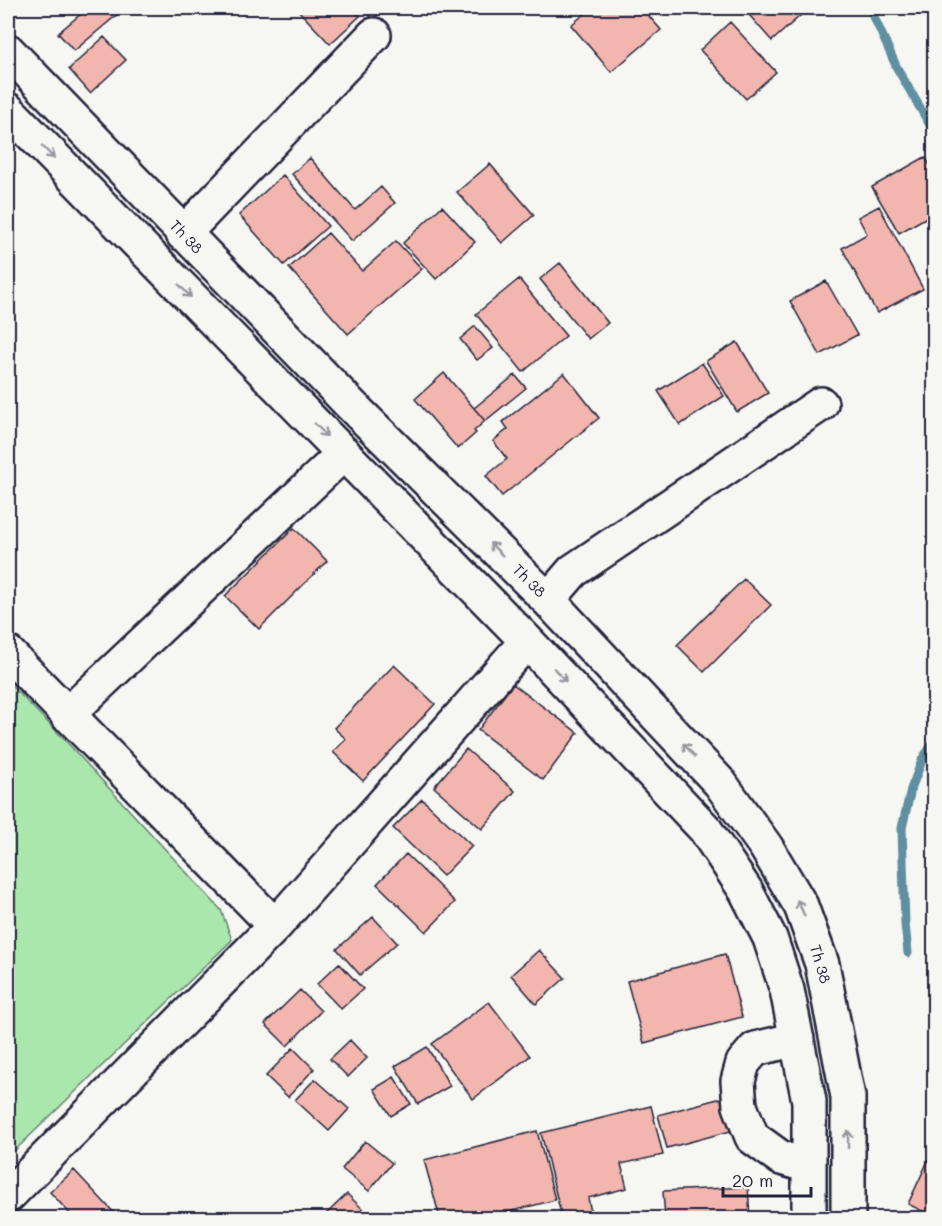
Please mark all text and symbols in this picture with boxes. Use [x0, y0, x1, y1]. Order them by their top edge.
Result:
one-way arrow [41, 144, 56, 159]
street label: Th 38 [166, 215, 208, 257]
one-way arrow [177, 284, 192, 299]
one-way arrow [314, 423, 329, 438]
one-way arrow [488, 541, 503, 556]
street label: Th 38 [509, 559, 551, 601]
one-way arrow [553, 668, 567, 683]
one-way arrow [682, 743, 696, 758]
one-way arrow [795, 900, 806, 918]
street label: Th 38 [806, 942, 836, 985]
one-way arrow [842, 1130, 854, 1150]
scale bar [723, 1160, 812, 1198]
text: 20 m [732, 1168, 773, 1192]

